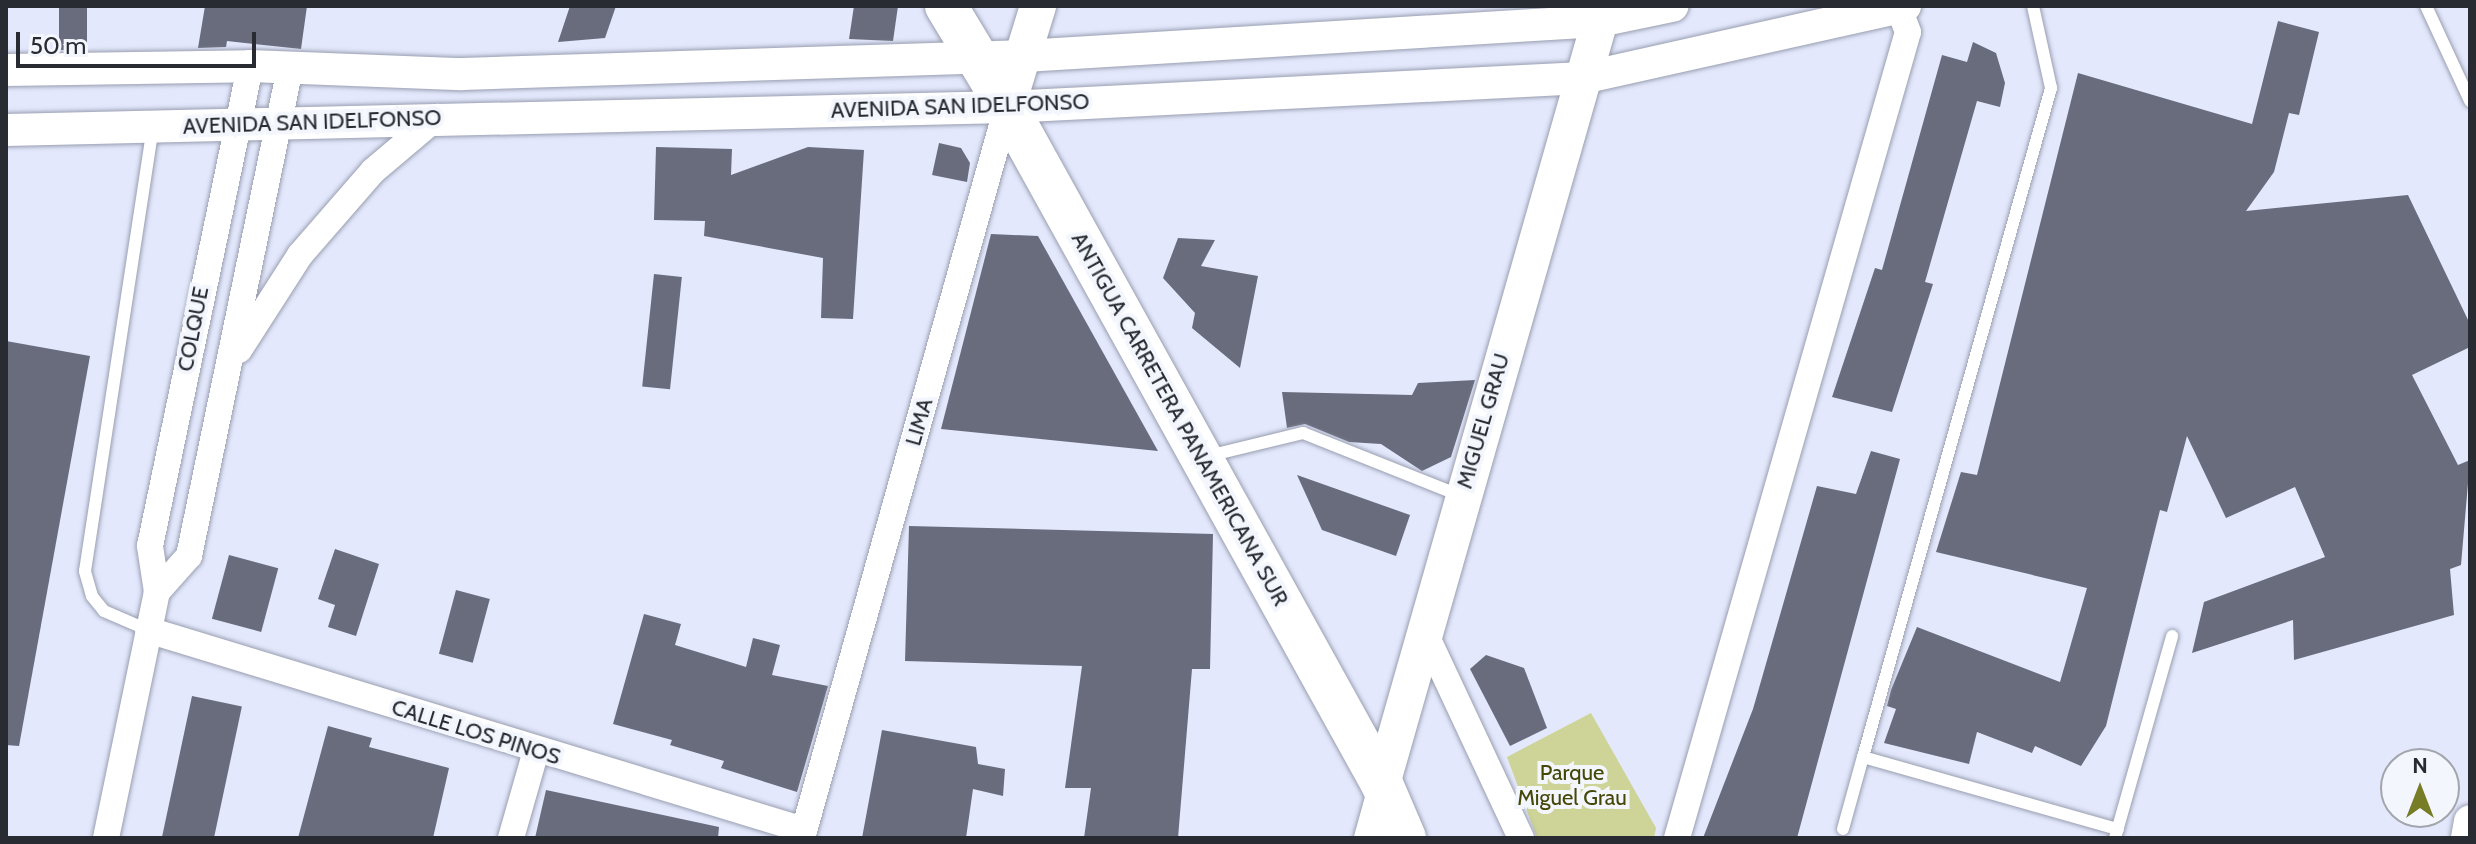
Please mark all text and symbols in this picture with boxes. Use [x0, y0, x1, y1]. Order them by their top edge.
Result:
scale bar [20, 16, 260, 66]
text: 50 m [30, 31, 86, 60]
street label: AVENIDA SAN IDELFONSO [830, 88, 1090, 124]
street label: AVENIDA SAN IDELFONSO [182, 104, 442, 140]
street label: ANTIGUA CARRETERA PANAMERICANA SUR [1066, 228, 1294, 610]
street label: COLQUE [172, 284, 214, 374]
street label: MIGUEL GRAU [1451, 350, 1515, 492]
street label: LIMA [900, 395, 938, 449]
street label: CALLE LOS PINOS [388, 694, 564, 770]
north arrow [2380, 748, 2460, 828]
text: N [2412, 752, 2428, 779]
park label: Parque Miguel Grau [1517, 759, 1627, 810]

